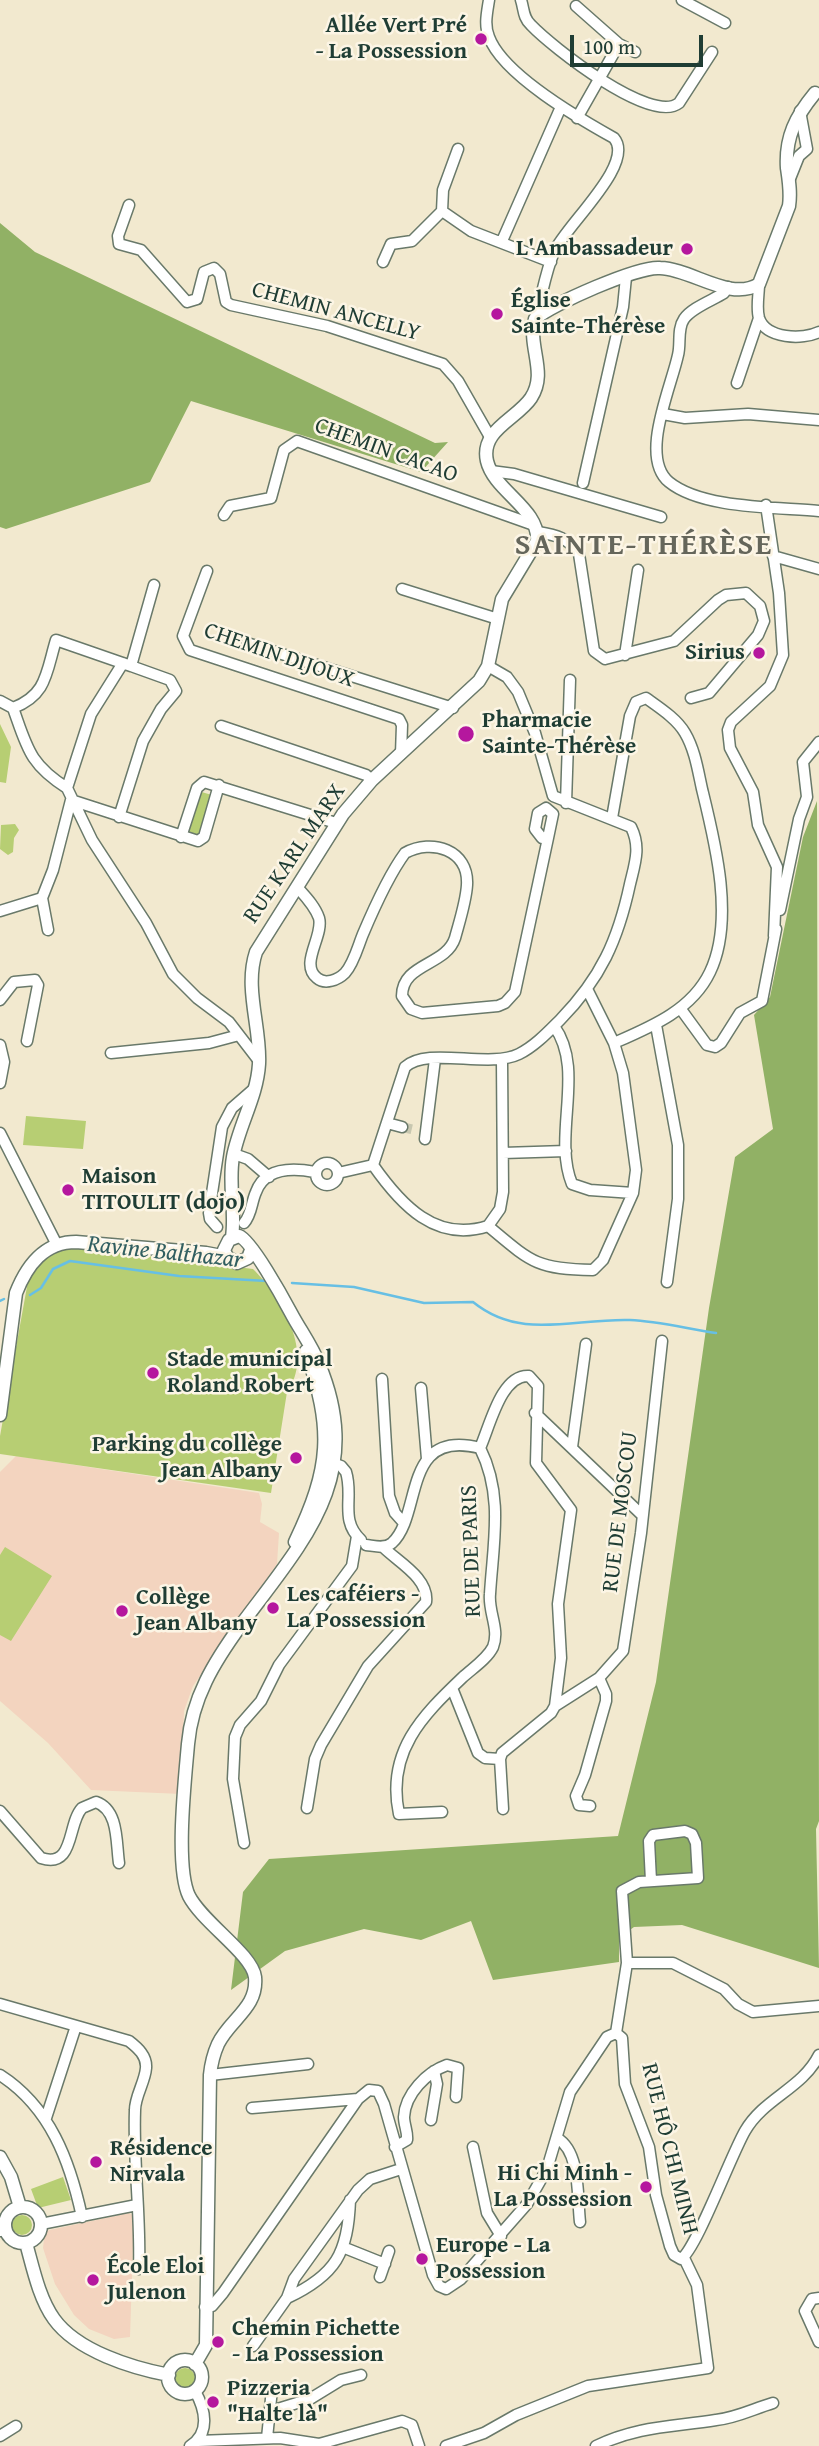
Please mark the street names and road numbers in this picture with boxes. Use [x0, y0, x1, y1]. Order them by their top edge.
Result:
street label: CHEMIN ANCELLY [249, 276, 423, 348]
street label: CHEMIN CACAO [311, 412, 461, 490]
street label: CHEMIN DIJOUX [200, 617, 358, 695]
street label: RUE KARL MARX [238, 779, 352, 929]
street label: RUE DE MOSCOU [597, 1430, 645, 1594]
street label: RUE DE PARIS [456, 1484, 488, 1618]
street label: RUE HÔ CHI MINH [634, 2061, 704, 2237]

